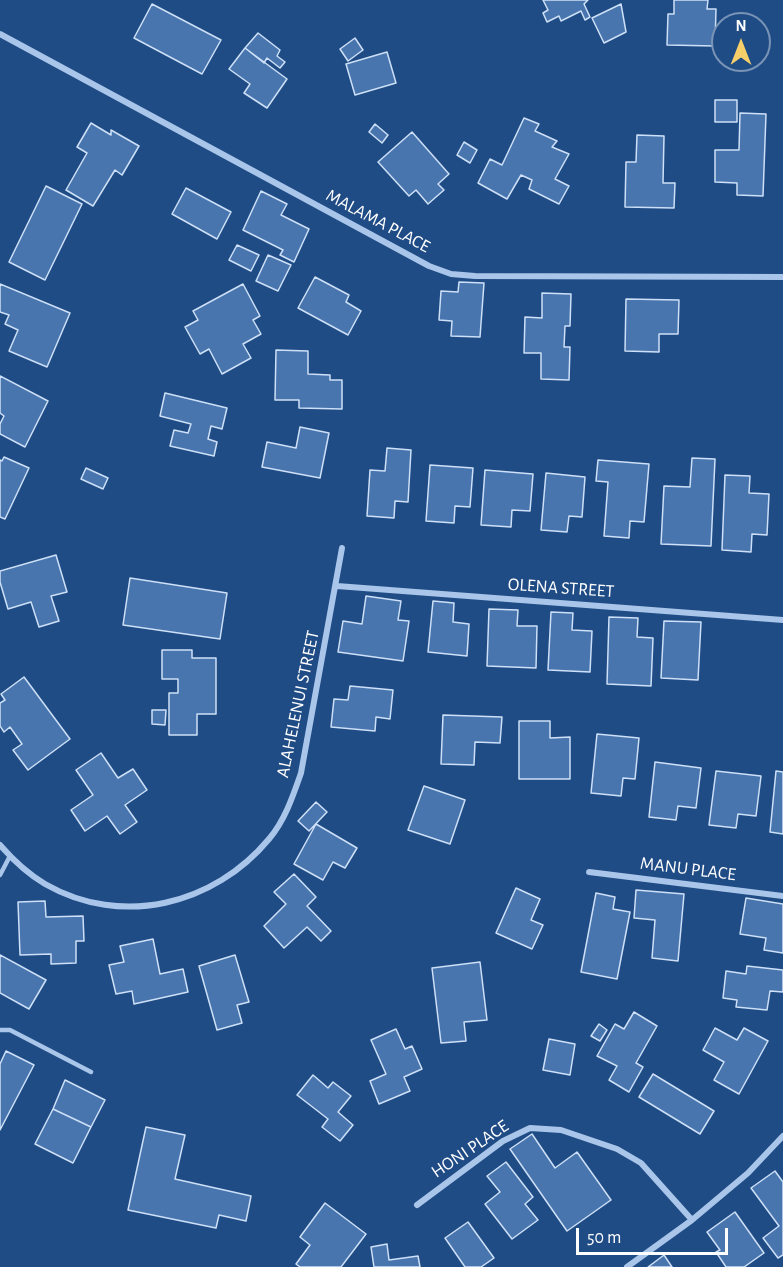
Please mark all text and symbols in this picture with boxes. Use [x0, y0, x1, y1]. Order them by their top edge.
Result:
north arrow [711, 12, 771, 72]
text: N [735, 18, 747, 34]
street label: MALAMA PLACE [322, 184, 434, 258]
street label: OLENA STREET [507, 574, 615, 602]
street label: ALAHELENUI STREET [272, 628, 324, 780]
street label: MANU PLACE [639, 852, 737, 886]
street label: HONI PLACE [427, 1115, 513, 1183]
scale bar [579, 1216, 730, 1254]
text: 50 m [587, 1229, 621, 1247]

